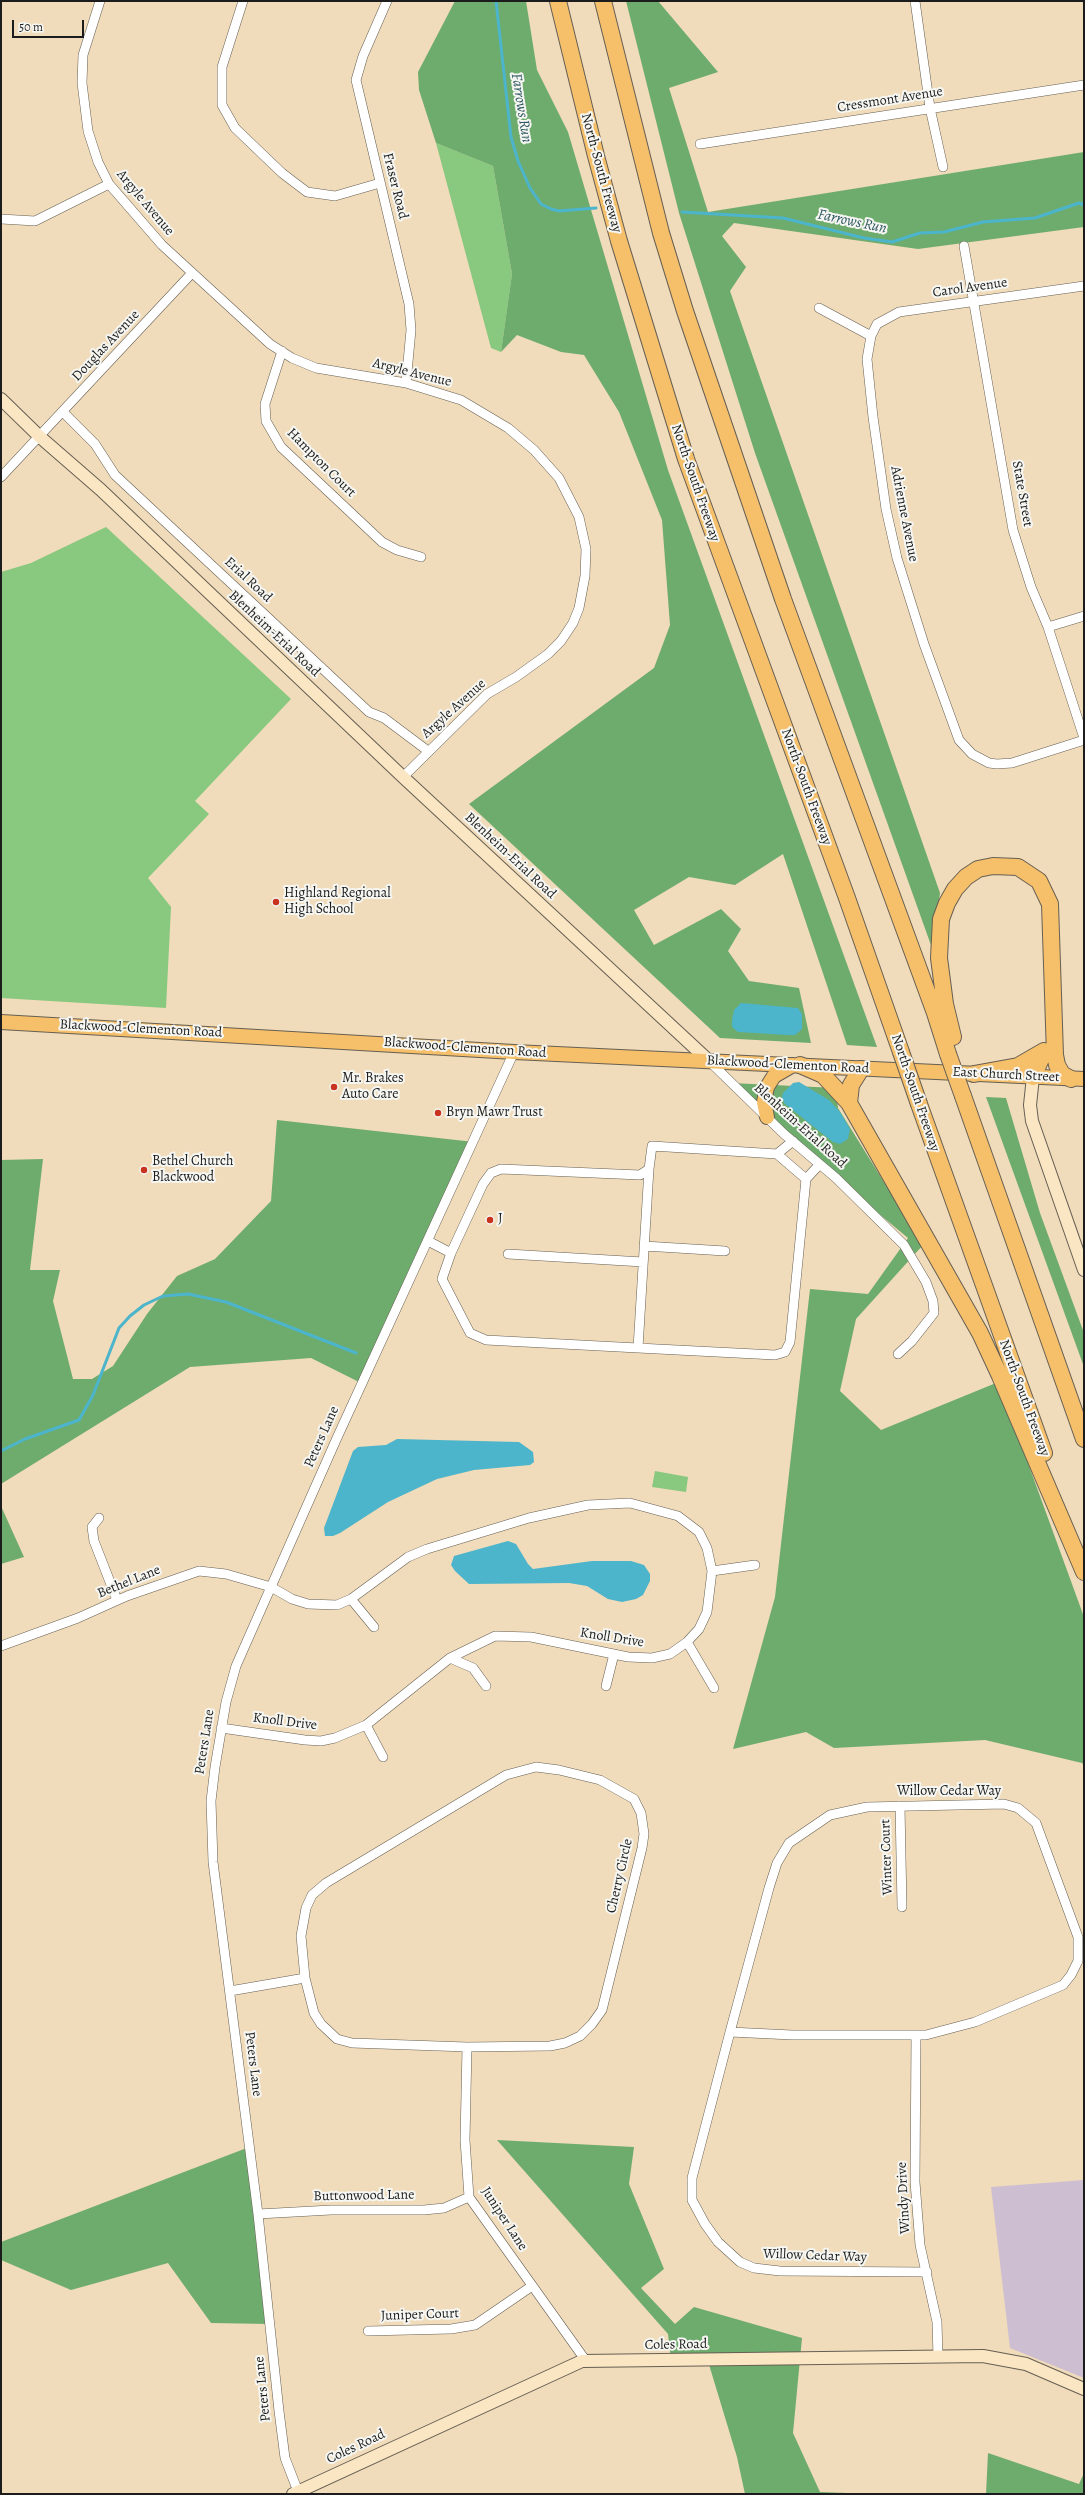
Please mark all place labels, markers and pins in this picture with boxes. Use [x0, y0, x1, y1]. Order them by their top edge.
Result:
place label: Highland Regional High School [284, 886, 391, 918]
marker: Highland Regional High School [271, 897, 281, 907]
place label: Mr. Brakes Auto Care [342, 1071, 404, 1104]
marker: Mr. Brakes Auto Care [329, 1082, 339, 1092]
place label: Bryn Mawr Trust [446, 1105, 543, 1121]
marker: Bryn Mawr Trust [433, 1108, 443, 1118]
place label: Bethel Church Blackwood [152, 1154, 233, 1186]
marker: Bethel Church Blackwood [139, 1165, 149, 1175]
place label: J [498, 1212, 503, 1228]
marker: J [485, 1215, 495, 1225]

